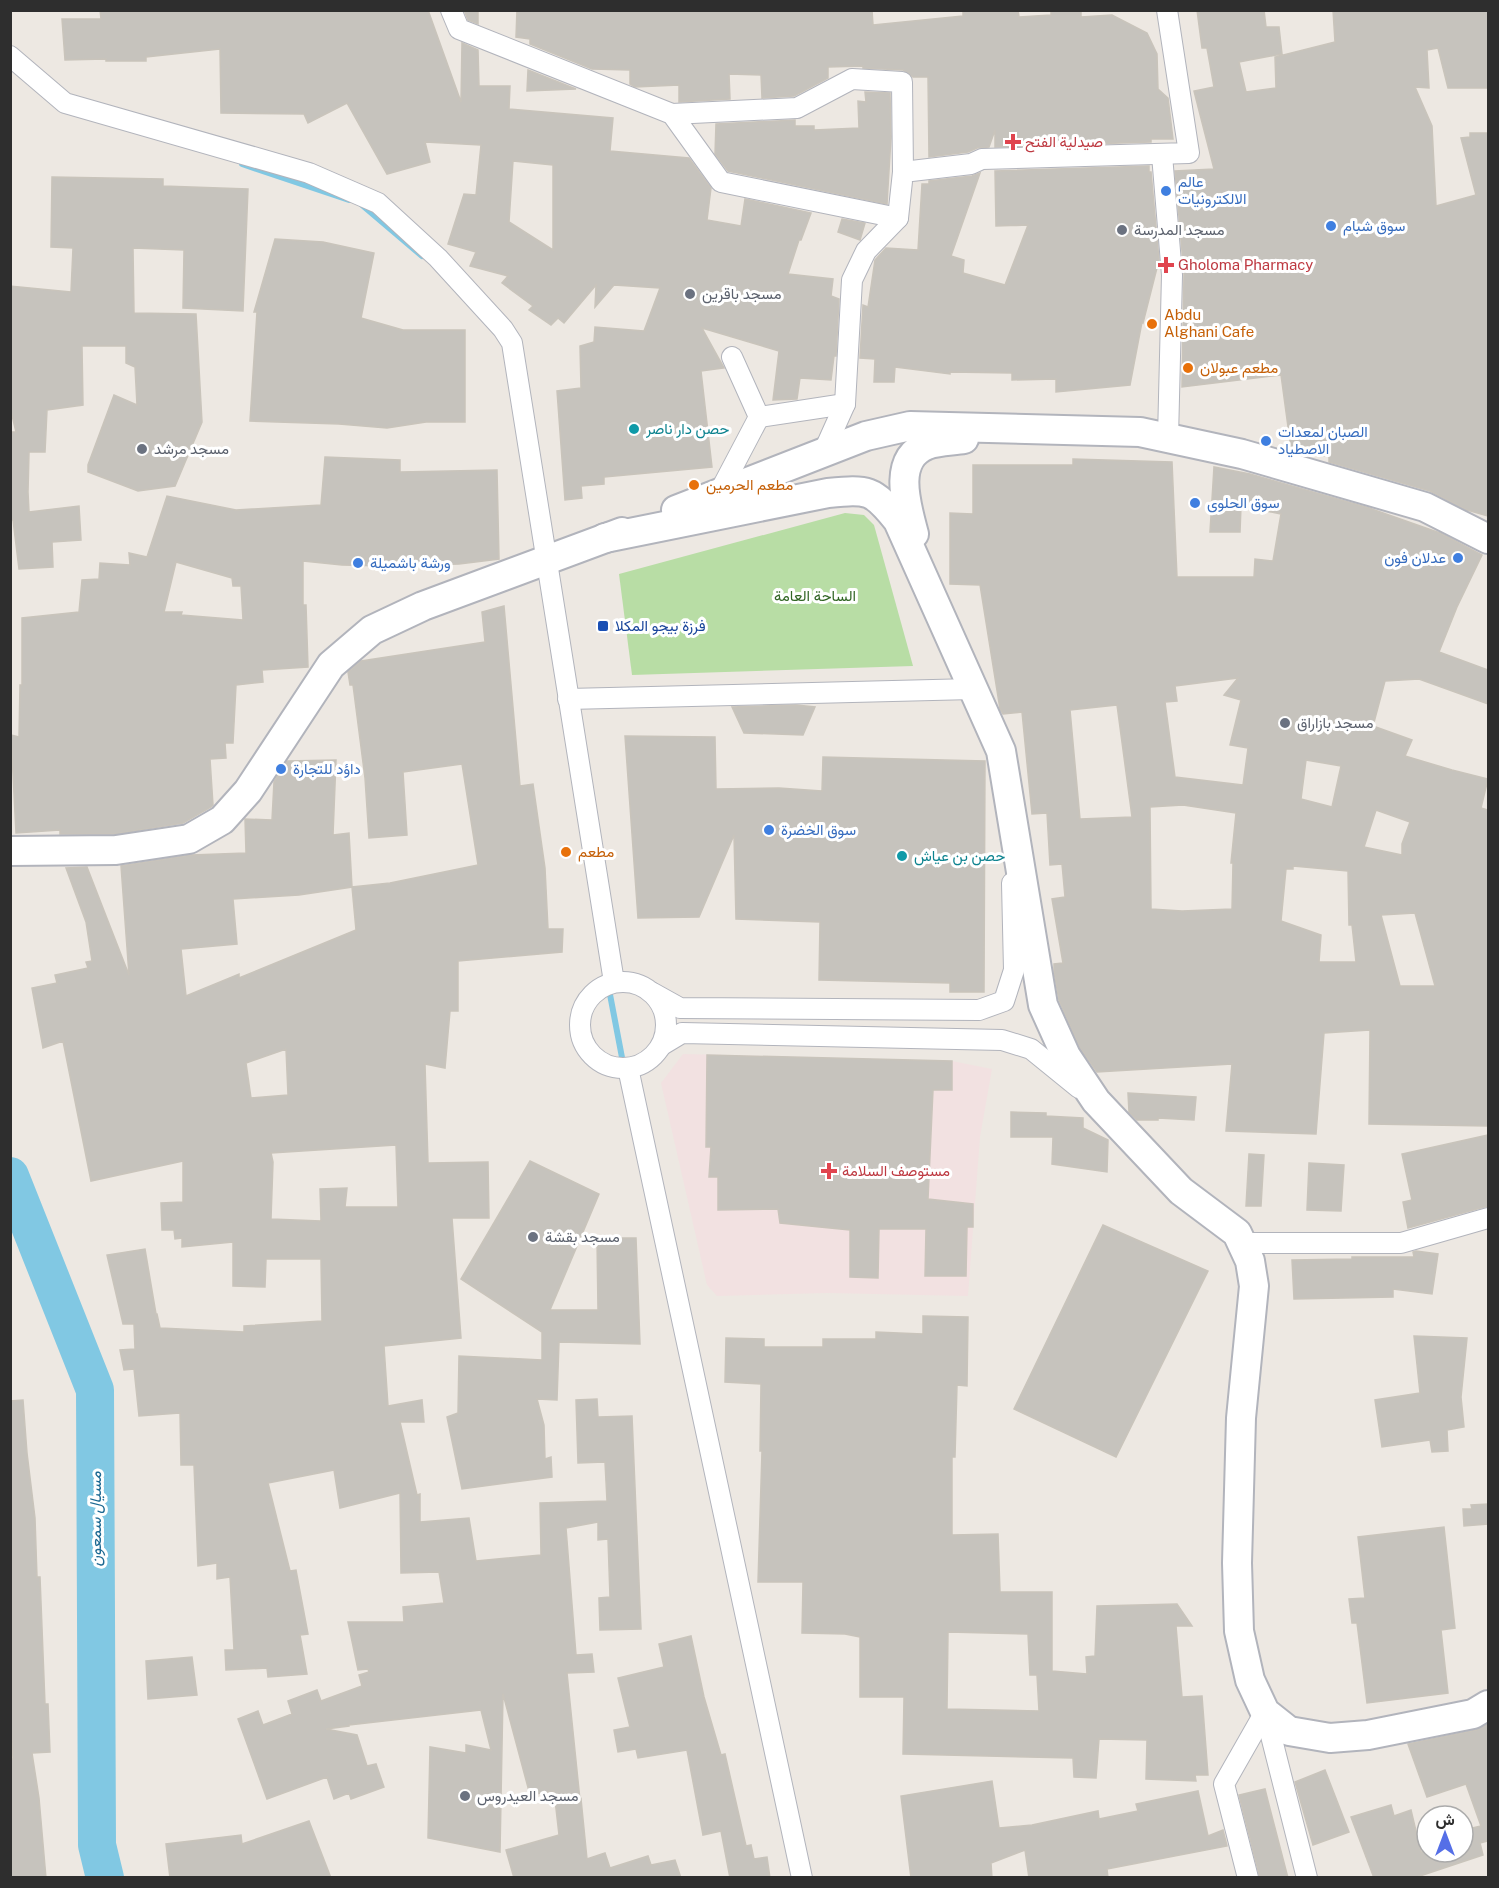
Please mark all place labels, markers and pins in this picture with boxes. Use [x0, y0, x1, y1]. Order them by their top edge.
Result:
place label: صيدلية الفتح [1025, 133, 1103, 153]
marker: صيدلية الفتح [1006, 135, 1020, 149]
place label: عالم الالكترونيات [1178, 173, 1246, 208]
marker: عالم الالكترونيات [1159, 184, 1173, 198]
place label: سوق شبام [1343, 217, 1406, 236]
marker: سوق شبام [1324, 219, 1338, 233]
place label: مسجد المدرسة [1134, 221, 1224, 239]
marker: مسجد المدرسة [1115, 223, 1129, 237]
place label: Gholoma Pharmacy [1178, 256, 1313, 273]
marker: Gholoma Pharmacy [1159, 258, 1173, 272]
place label: مسجد باقرين [702, 285, 782, 304]
marker: مسجد باقرين [683, 287, 697, 301]
place label: Abdu Alghani Cafe [1164, 306, 1254, 340]
marker: Abdu Alghani Cafe [1145, 317, 1159, 331]
place label: مطعم عبولان [1200, 359, 1278, 378]
marker: مطعم عبولان [1181, 361, 1195, 375]
place label: حصن دار ناصر [645, 420, 729, 439]
marker: حصن دار ناصر [627, 422, 641, 436]
place label: الصبان لمعدات الاصطياد [1278, 423, 1368, 458]
marker: الصبان لمعدات الاصطياد [1259, 434, 1273, 448]
place label: مسجد مرشد [154, 440, 229, 458]
marker: مسجد مرشد [135, 442, 149, 456]
place label: مطعم الحرمين [706, 476, 793, 495]
marker: مطعم الحرمين [687, 478, 701, 492]
place label: سوق الحلوى [1207, 494, 1280, 513]
marker: سوق الحلوى [1188, 496, 1202, 510]
place label: عدلان فون [1384, 549, 1446, 567]
marker: عدلان فون [1451, 551, 1465, 565]
place label: ورشة باشميلة [370, 554, 451, 572]
marker: ورشة باشميلة [351, 556, 365, 570]
place label: فرزة بيجو المكلا [615, 617, 706, 635]
marker: فرزة بيجو المكلا [596, 619, 610, 633]
place label: مسجد بازاراق [1297, 714, 1373, 732]
marker: مسجد بازاراق [1278, 716, 1292, 730]
place label: داؤد للتجارة [293, 760, 361, 778]
marker: داؤد للتجارة [274, 762, 288, 776]
place label: سوق الخضرة [781, 821, 856, 839]
marker: سوق الخضرة [762, 823, 776, 837]
place label: مطعم [578, 843, 614, 862]
marker: مطعم [559, 845, 573, 859]
place label: حصن بن عياش [914, 847, 1005, 866]
marker: حصن بن عياش [895, 849, 909, 863]
marker: مستوصف السلامة [820, 1162, 838, 1180]
place label: مستوصف السلامة [842, 1162, 950, 1180]
place label: مسجد بقشة [545, 1228, 620, 1246]
marker: مسجد بقشة [526, 1230, 540, 1244]
place label: مسجد العيدروس [477, 1787, 579, 1806]
marker: مسجد العيدروس [458, 1789, 472, 1803]

